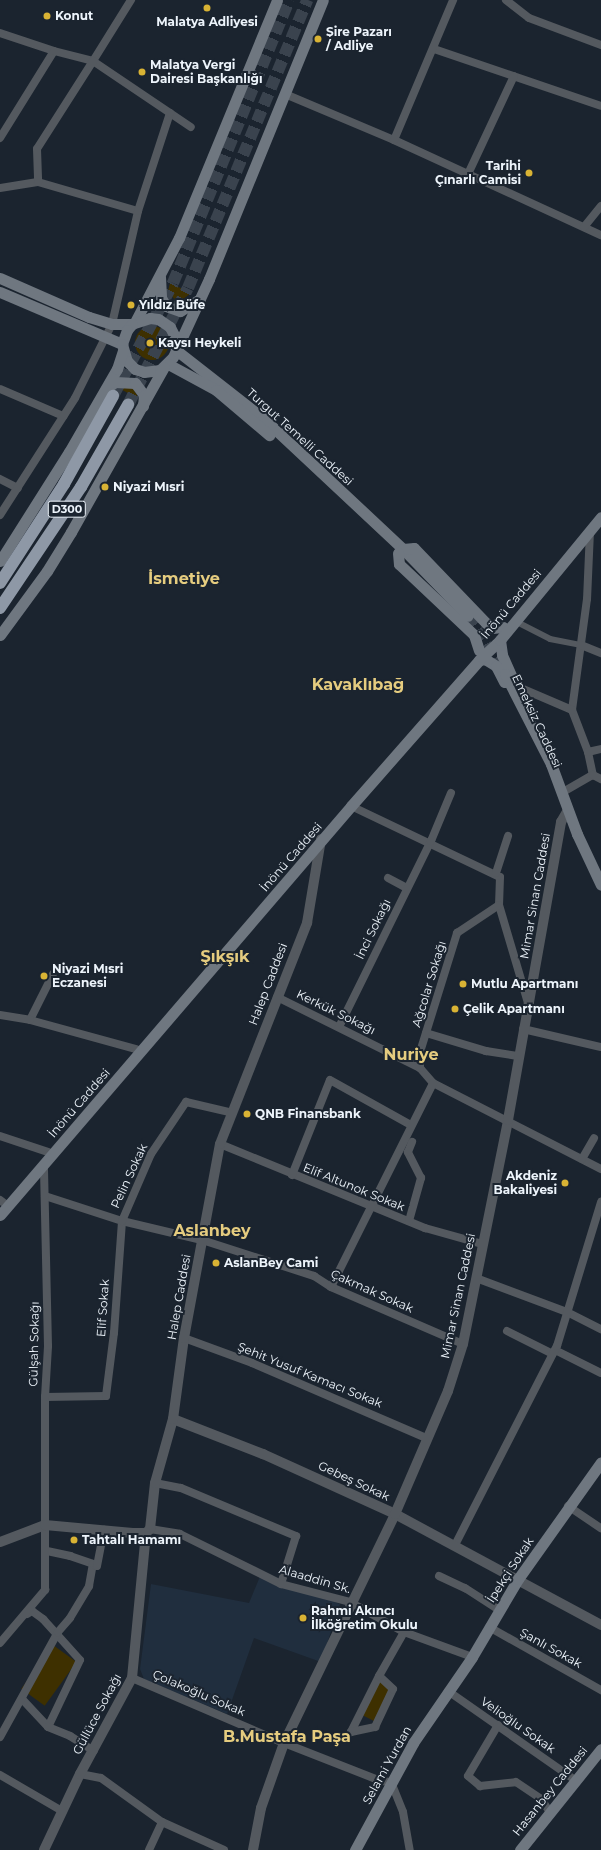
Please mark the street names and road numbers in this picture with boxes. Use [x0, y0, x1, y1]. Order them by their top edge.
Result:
street label: Turgut Temelli Caddesi [244, 385, 356, 489]
road number: D300 [47, 500, 87, 518]
street label: İnönü Caddesi [478, 566, 544, 642]
street label: Emeksiz Caddesi [509, 672, 565, 770]
street label: İnönü Caddesi [257, 820, 325, 894]
street label: Mimar Sinan Caddesi [517, 832, 553, 960]
street label: İnci Sokağı [352, 897, 394, 961]
street label: Ağcolar Sokağı [409, 939, 449, 1029]
street label: Halep Caddesi [246, 941, 290, 1027]
street label: Kerkük Sokağı [294, 987, 378, 1037]
street label: İnönü Caddesi [45, 1066, 113, 1140]
street label: Pelin Sokak [108, 1141, 150, 1211]
street label: Elif Altunok Sokak [301, 1160, 407, 1214]
street label: Mimar Sinan Caddesi [438, 1232, 478, 1360]
street label: Halep Caddesi [164, 1253, 194, 1341]
street label: Çakmak Sokak [328, 1266, 416, 1316]
street label: Elif Sokak [94, 1279, 112, 1337]
street label: Gülşah Sokağı [26, 1301, 42, 1387]
street label: Şehit Yusuf Kamacı Sokak [236, 1339, 384, 1411]
street label: Gebeş Sokak [316, 1458, 392, 1504]
street label: İpekçi Sokak [483, 1535, 537, 1605]
street label: Alaaddin Sk. [277, 1562, 353, 1596]
street label: Şanlı Sokak [518, 1625, 584, 1671]
street label: Çolakoğlu Sokak [150, 1667, 248, 1719]
street label: Güllüce Sokağı [70, 1671, 124, 1757]
street label: Velioğlu Sokak [478, 1694, 558, 1756]
street label: Selami Yurdan [360, 1723, 414, 1807]
street label: Hasanbey Caddesi [509, 1743, 591, 1839]

